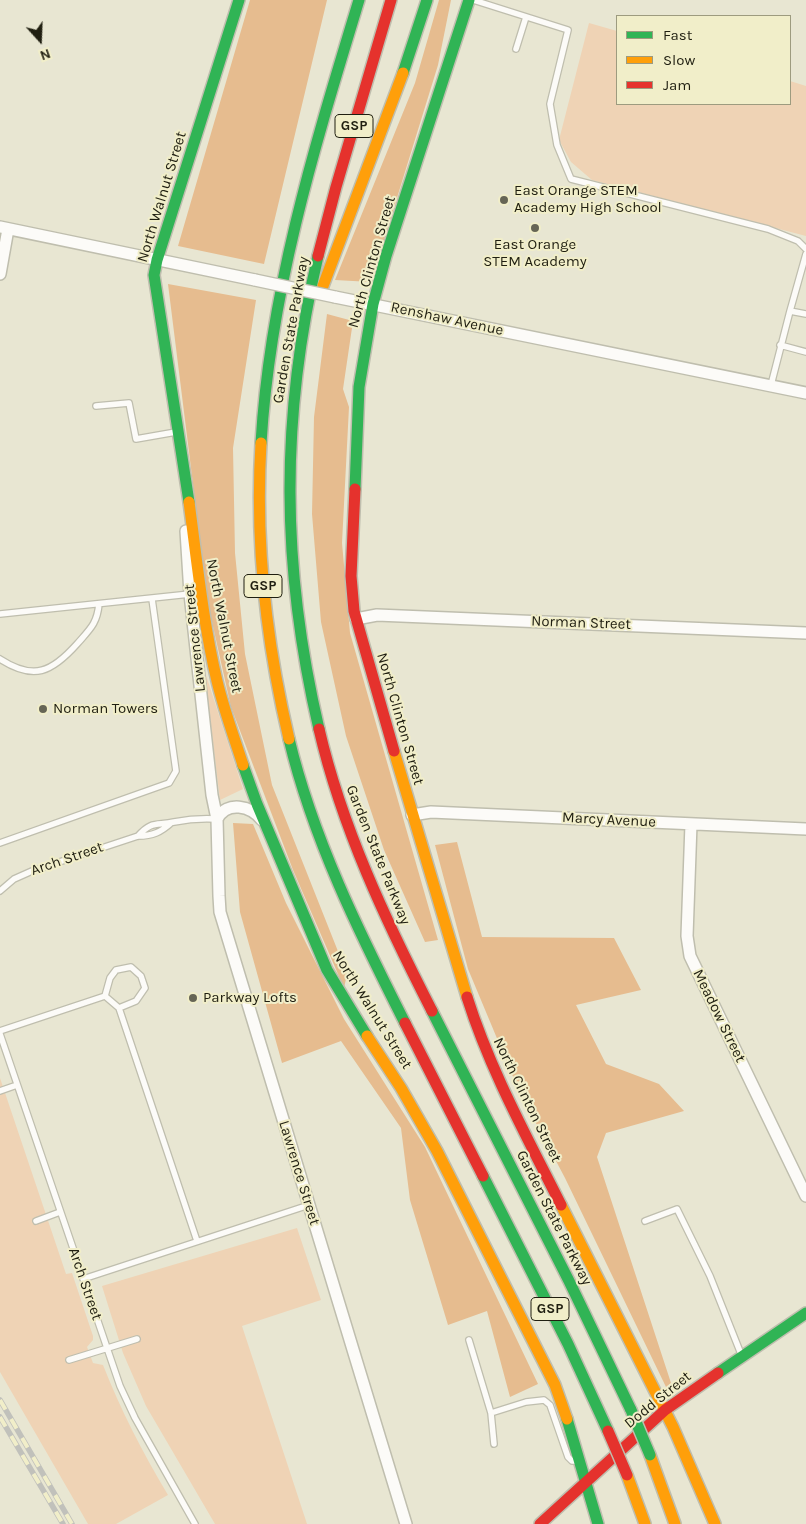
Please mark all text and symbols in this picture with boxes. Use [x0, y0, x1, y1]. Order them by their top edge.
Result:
north arrow [15, 15, 65, 65]
legend [616, 15, 791, 105]
text: Fast [663, 26, 692, 44]
text: N [38, 45, 53, 64]
text: Slow [663, 51, 695, 69]
text: Jam [663, 76, 691, 94]
road number: GSP [335, 114, 373, 138]
street label: North Walnut Street [134, 129, 190, 265]
place label: East Orange STEM Academy High School [514, 182, 662, 217]
street label: North Clinton Street [345, 194, 399, 330]
marker: East Orange STEM Academy High School [498, 194, 510, 206]
marker: East Orange STEM Academy [529, 222, 541, 234]
place label: East Orange STEM Academy [483, 236, 587, 271]
street label: Garden State Parkway [269, 255, 313, 405]
street label: Renshaw Avenue [389, 298, 505, 340]
street label: North Walnut Street [202, 558, 246, 694]
road number: GSP [244, 574, 282, 598]
street label: Lawrence Street [180, 583, 210, 693]
street label: Norman Street [531, 612, 631, 634]
street label: North Clinton Street [373, 651, 427, 787]
place label: Norman Towers [53, 700, 158, 718]
marker: Norman Towers [37, 703, 49, 715]
street label: Garden State Parkway [342, 783, 414, 927]
street label: Marcy Avenue [562, 809, 656, 831]
street label: Arch Street [28, 838, 106, 880]
street label: North Walnut Street [328, 948, 416, 1072]
street label: Meadow Street [689, 967, 749, 1065]
place label: Parkway Lofts [203, 989, 297, 1007]
marker: Parkway Lofts [187, 992, 199, 1004]
street label: North Clinton Street [489, 1035, 565, 1165]
street label: Lawrence Street [275, 1118, 323, 1228]
street label: Garden State Parkway [512, 1148, 596, 1288]
street label: Arch Street [64, 1245, 106, 1323]
road number: GSP [531, 1298, 569, 1320]
street label: Dodd Street [621, 1368, 695, 1432]

